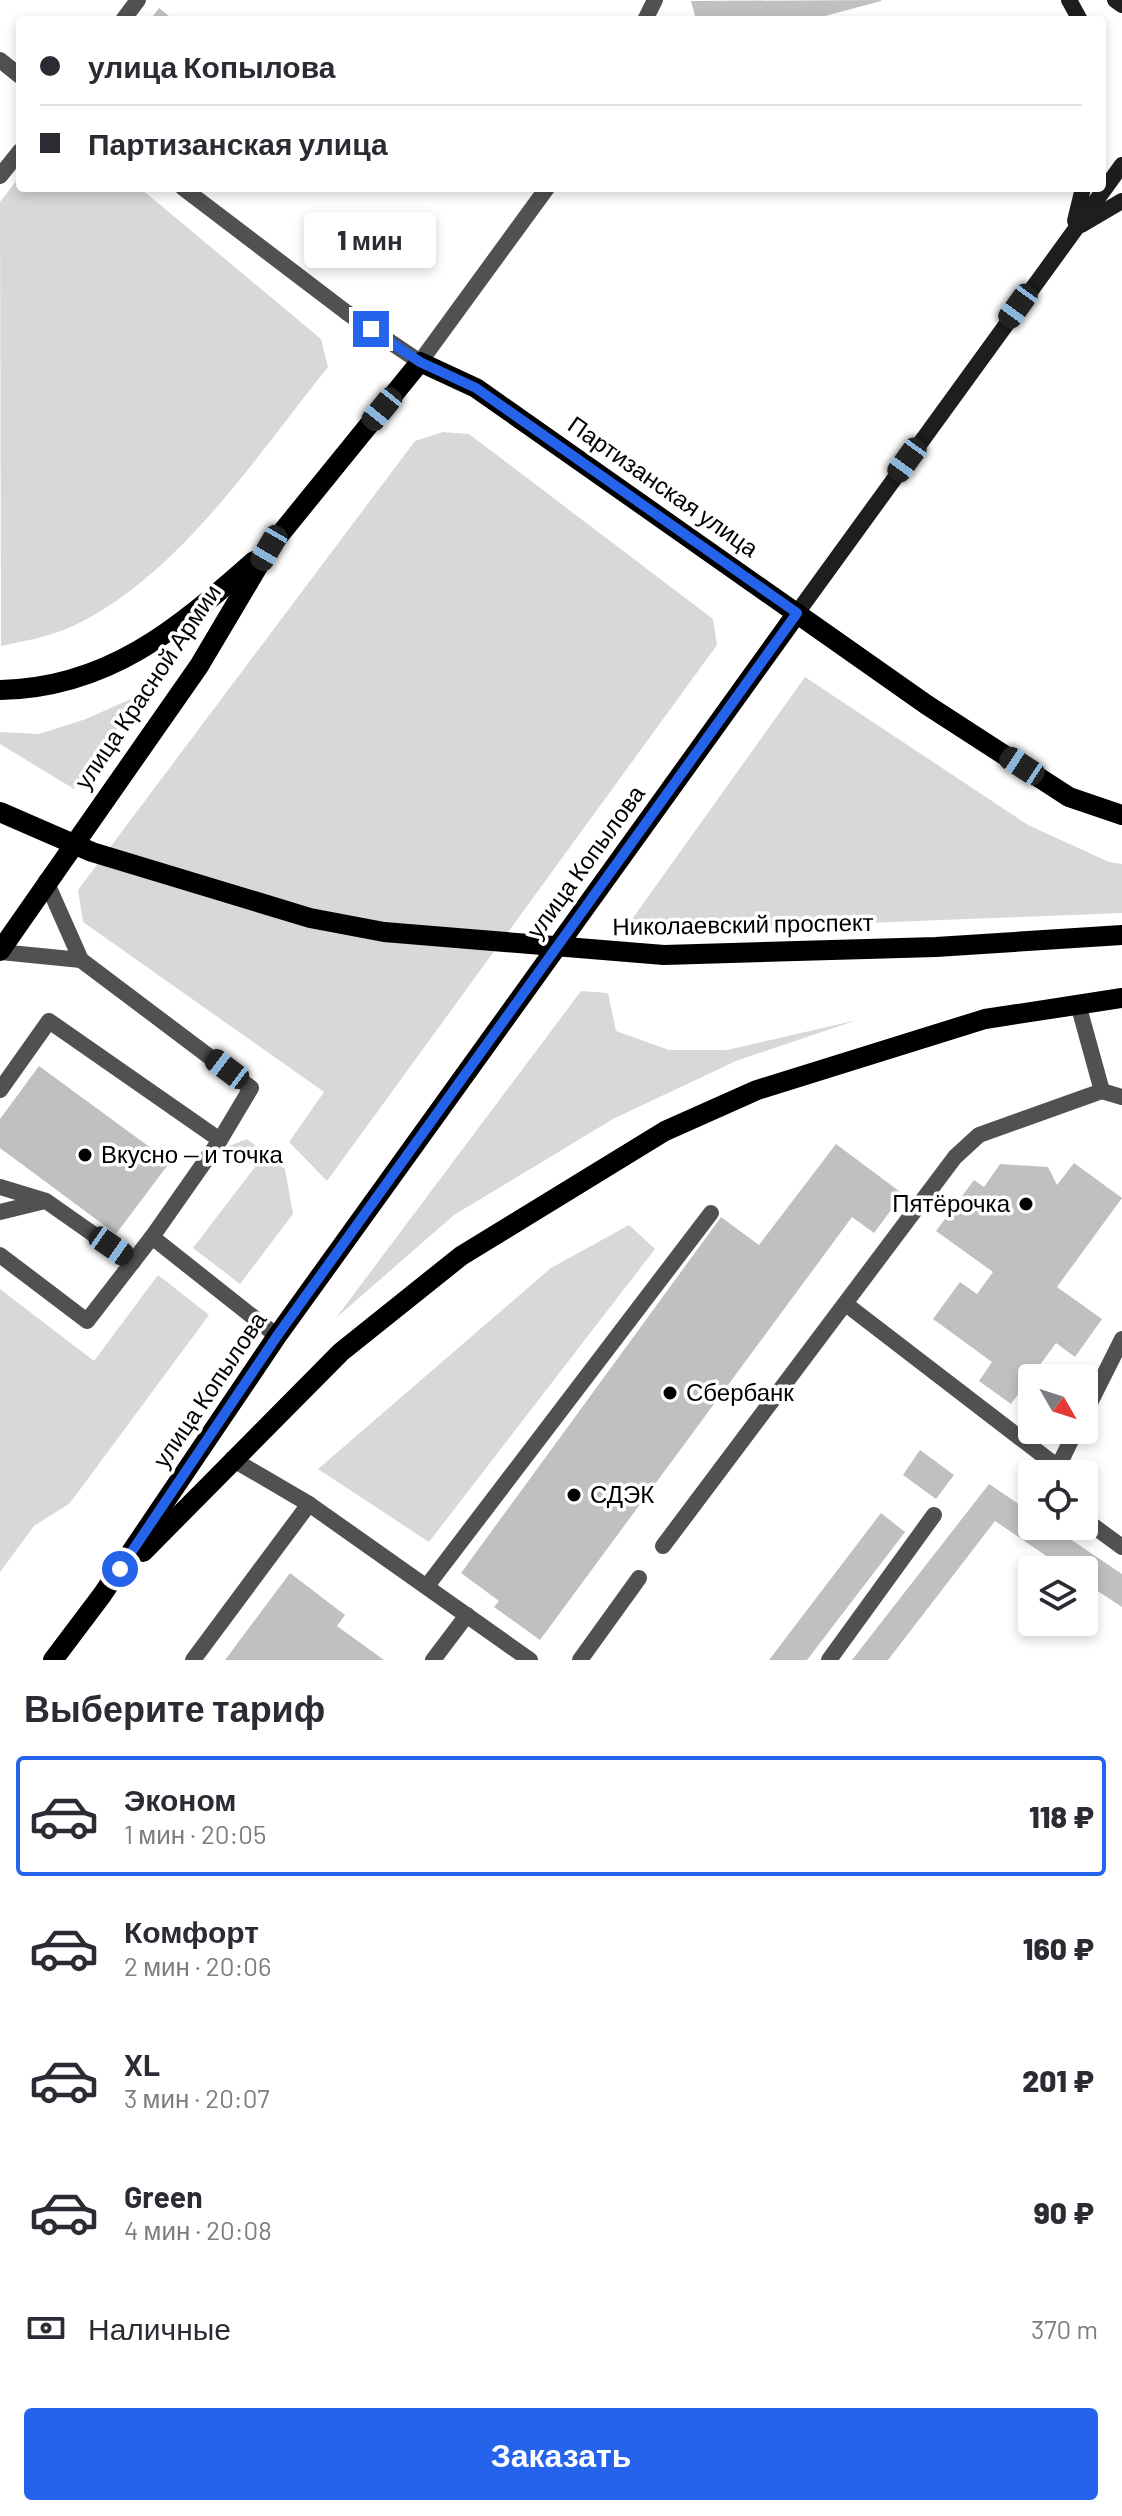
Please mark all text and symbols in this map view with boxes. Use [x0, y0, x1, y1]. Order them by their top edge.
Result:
text: улица Копылова [88, 48, 335, 84]
text: Партизанская улица [88, 125, 388, 161]
callout: 1 мин [305, 213, 437, 269]
text: 1 мин [337, 224, 403, 255]
car [994, 280, 1042, 332]
route end [353, 311, 389, 347]
car [358, 383, 406, 435]
street label: Партизанская улица [563, 409, 765, 563]
car [883, 434, 931, 486]
car [247, 521, 291, 575]
street label: улица Красной Армии [67, 578, 226, 794]
car [995, 743, 1049, 789]
street label: улица Копылова [520, 779, 650, 943]
street label: Николаевский проспект [612, 907, 874, 940]
car [201, 1045, 253, 1093]
place label: Вкусно — и точка [101, 1139, 283, 1168]
marker: Вкусно — и точка [76, 1146, 94, 1164]
place label: Пятёрочка [892, 1188, 1011, 1217]
marker: Пятёрочка [1017, 1195, 1035, 1213]
car [84, 1222, 138, 1270]
street label: улица Копылова [146, 1305, 272, 1473]
north arrow [1018, 1364, 1098, 1444]
map controls [1018, 1364, 1098, 1636]
place label: Сбербанк [686, 1377, 794, 1406]
marker: Сбербанк [661, 1384, 679, 1402]
button: locate [1018, 1460, 1098, 1540]
place label: СДЭК [590, 1479, 654, 1508]
marker: СДЭК [565, 1486, 583, 1504]
route start [102, 1551, 138, 1587]
button: layers [1018, 1556, 1098, 1636]
text: Выберите тариф [24, 1686, 325, 1729]
icon: car [28, 1780, 100, 1852]
text: Эконом [124, 1781, 237, 1817]
text: 118 ₽ [1029, 1798, 1094, 1834]
text: 1 мин · 20:05 [124, 1818, 266, 1849]
icon: car [28, 1912, 100, 1984]
text: Комфорт [124, 1913, 259, 1949]
text: 160 ₽ [1023, 1930, 1094, 1966]
text: 2 мин · 20:06 [124, 1950, 271, 1981]
icon: car [28, 2044, 100, 2116]
text: XL [124, 2046, 160, 2082]
text: 201 ₽ [1022, 2062, 1094, 2098]
text: 3 мин · 20:07 [124, 2082, 270, 2113]
icon: car [28, 2176, 100, 2248]
text: Green [124, 2178, 203, 2214]
text: 90 ₽ [1034, 2194, 1094, 2230]
text: 4 мин · 20:08 [124, 2214, 272, 2245]
icon: cash [24, 2306, 68, 2350]
text: Наличные [88, 2310, 231, 2346]
text: 370 m [1031, 2313, 1098, 2344]
button: Заказать [24, 2408, 1098, 2500]

